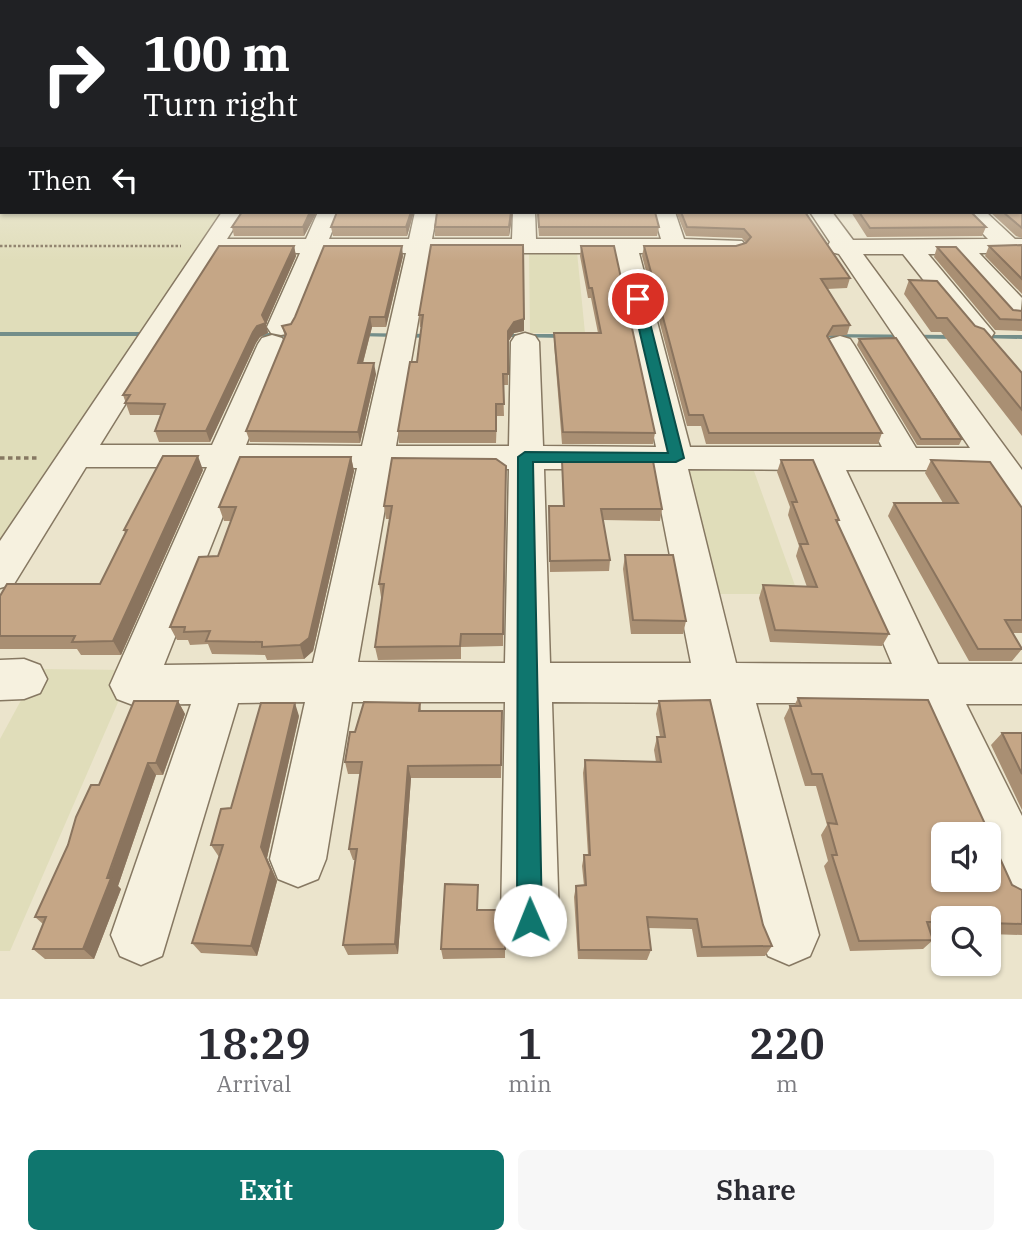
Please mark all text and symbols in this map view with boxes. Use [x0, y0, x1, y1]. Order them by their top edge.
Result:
text: 100 m [143, 21, 290, 84]
icon: right [28, 28, 119, 119]
text: Turn right [143, 83, 298, 125]
icon: left [106, 161, 144, 199]
text: Then [28, 163, 92, 197]
pin [608, 269, 668, 329]
icon: arrive [619, 280, 657, 318]
map controls [931, 822, 1001, 976]
button: sound [931, 822, 1001, 892]
position arrow [493, 883, 567, 957]
button: search [931, 906, 1001, 976]
text: 18:29 [197, 1016, 311, 1071]
text: 1 [517, 1016, 542, 1071]
text: 220 [749, 1016, 825, 1071]
text: Arrival [217, 1068, 291, 1098]
text: min [508, 1068, 552, 1098]
text: m [776, 1068, 798, 1098]
button: Exit [28, 1150, 504, 1230]
button: Share [518, 1150, 994, 1230]

